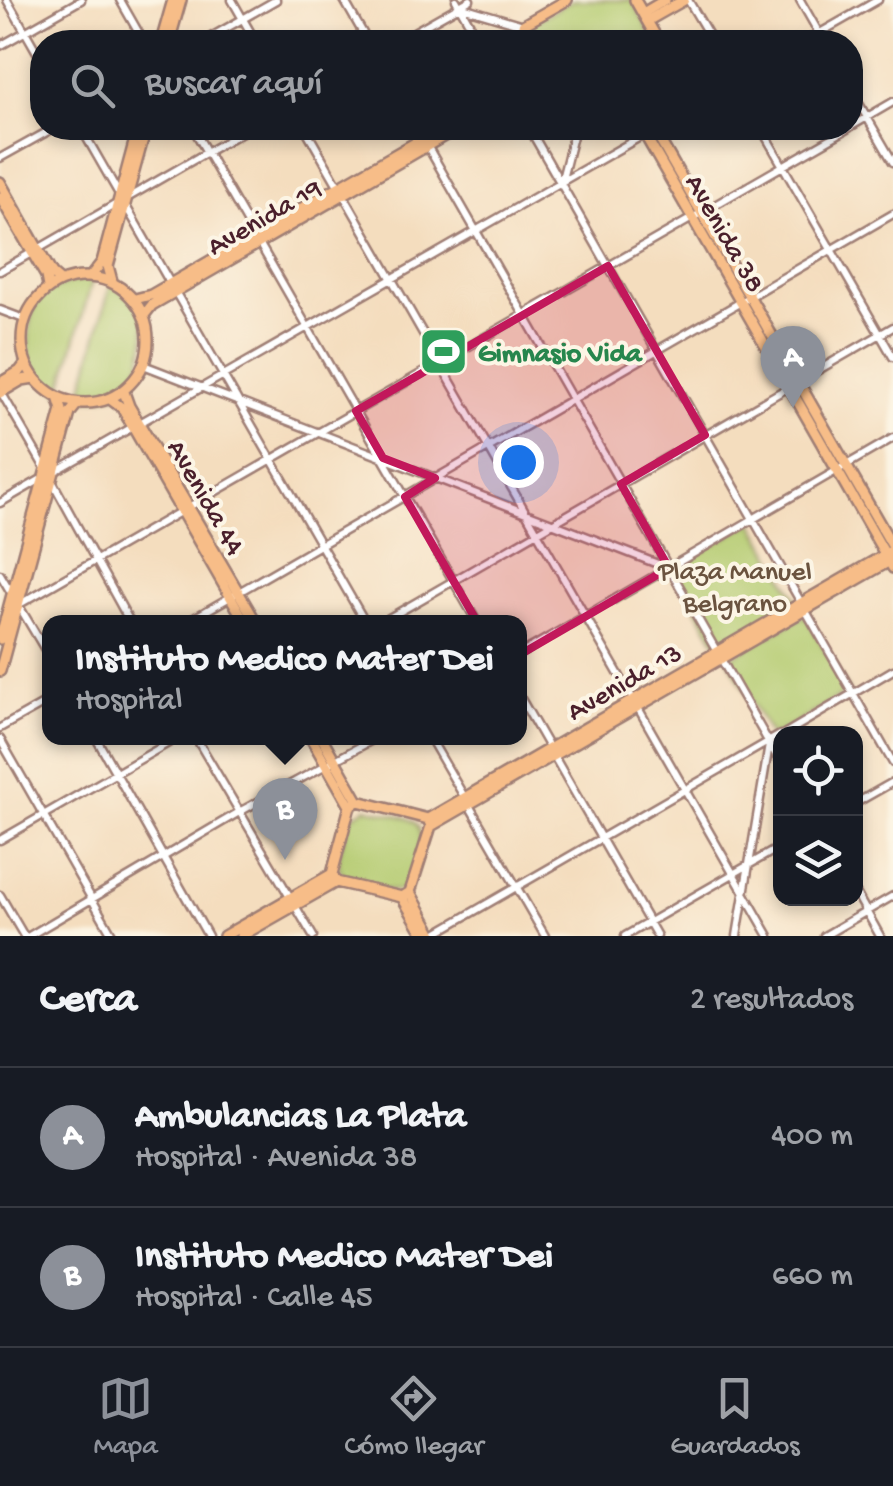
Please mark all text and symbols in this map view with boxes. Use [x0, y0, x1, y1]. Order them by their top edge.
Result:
search box [30, 30, 863, 140]
icon: search [65, 58, 120, 113]
text: Buscar aquí [145, 63, 323, 107]
street label: Avenida 38 [676, 169, 770, 299]
street label: Avenida 19 [202, 173, 328, 265]
sports icon: Gimnasio Vida [417, 325, 469, 377]
pin: A [760, 326, 826, 408]
place label: Gimnasio Vida [478, 339, 643, 372]
street label: Avenida 44 [158, 435, 250, 562]
your location [493, 437, 544, 488]
park label: Plaza Manuel Belgrano [657, 557, 812, 622]
popup [42, 615, 527, 745]
street label: Avenida 13 [562, 638, 689, 730]
text: Instituto Medico Mater Dei [75, 639, 494, 683]
text: Hospital [75, 683, 183, 721]
map controls [773, 726, 863, 906]
button: locate [773, 726, 863, 816]
pin: B [252, 778, 318, 860]
button: layers [773, 816, 863, 906]
text: Cerca [40, 977, 137, 1026]
text: 2 resultados [690, 982, 853, 1020]
text: Ambulancias La Plata [135, 1096, 466, 1140]
text: A [63, 1118, 82, 1156]
text: 400 m [771, 1118, 853, 1156]
text: Hospital · Avenida 38 [135, 1140, 417, 1178]
text: Instituto Medico Mater Dei [135, 1236, 553, 1280]
text: B [64, 1258, 81, 1296]
text: 660 m [772, 1258, 853, 1296]
text: Hospital · Calle 45 [135, 1280, 373, 1318]
tab: Mapa [93, 1371, 158, 1464]
tab: Cómo llegar [344, 1371, 483, 1464]
tab: Guardados [670, 1371, 800, 1464]

